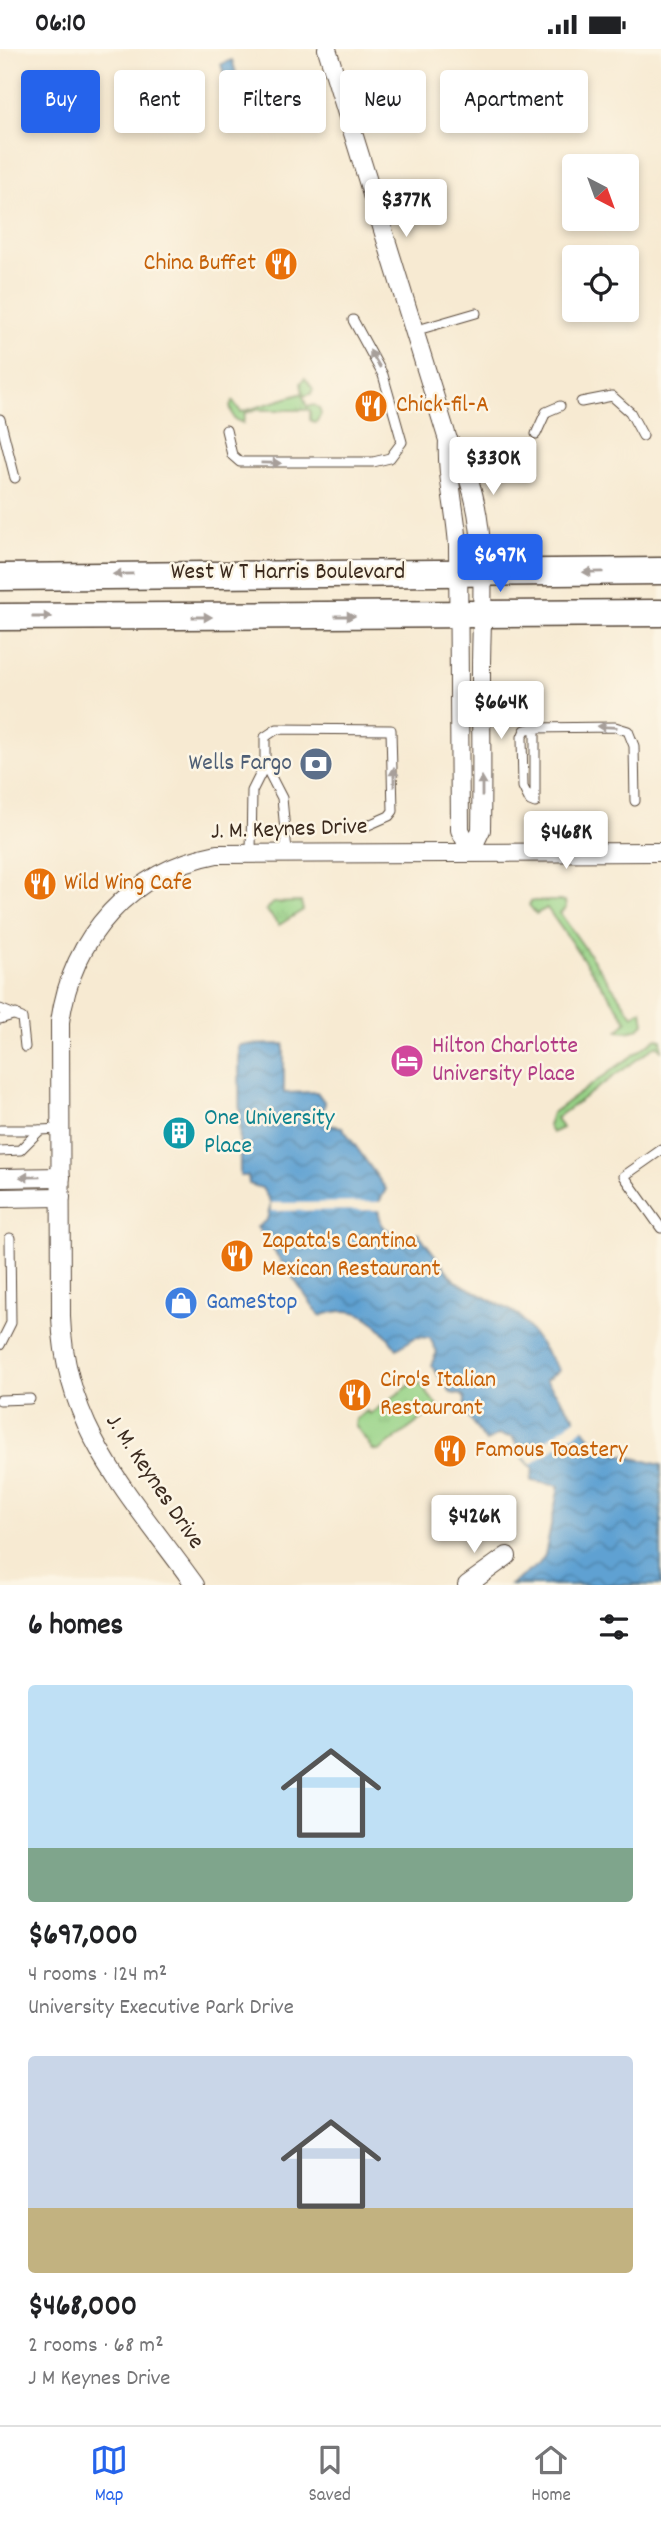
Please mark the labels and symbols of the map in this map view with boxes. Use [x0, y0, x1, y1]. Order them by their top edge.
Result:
north arrow [562, 154, 639, 231]
pin: $377K [357, 179, 455, 239]
restaurant icon: China Buffet [262, 245, 300, 283]
place label: China Buffet [144, 247, 256, 281]
one-way arrow [369, 350, 381, 369]
restaurant icon: Chick-fil-A [352, 387, 390, 425]
place label: Chick-fil-A [396, 389, 489, 423]
pin: $330K [444, 437, 542, 497]
one-way arrow [261, 457, 283, 469]
pin: $697K [451, 535, 549, 594]
street label: West W T Harris Boulevard [171, 556, 405, 590]
one-way arrow [582, 566, 604, 578]
one-way arrow [112, 568, 134, 580]
one-way arrow [32, 611, 54, 623]
one-way arrow [191, 611, 213, 623]
one-way arrow [334, 611, 356, 622]
pin: $664K [452, 681, 550, 741]
one-way arrow [596, 722, 618, 733]
bank icon: Wells Fargo [297, 745, 335, 783]
place label: Wells Fargo [189, 747, 292, 781]
one-way arrow [388, 766, 400, 788]
one-way arrow [476, 774, 488, 796]
street label: J. M. Keynes Drive [210, 810, 368, 850]
pin: $468K [517, 811, 615, 871]
restaurant icon: Wild Wing Cafe [21, 865, 59, 903]
place label: Wild Wing Cafe [64, 867, 192, 901]
place label: Hilton Charlotte University Place [432, 1030, 578, 1092]
hotel icon: Hilton Charlotte University Place [388, 1042, 426, 1080]
place label: One University Place [204, 1102, 336, 1164]
building icon: One University Place [160, 1114, 198, 1152]
one-way arrow [19, 1172, 41, 1183]
place label: Zapata's Cantina Mexican Restaurant [262, 1225, 440, 1287]
restaurant icon: Zapata's Cantina Mexican Restaurant [218, 1237, 256, 1275]
shop icon: GameStop [162, 1284, 200, 1322]
place label: GameStop [206, 1286, 298, 1320]
place label: Ciro's Italian Restaurant [380, 1364, 496, 1426]
restaurant icon: Ciro's Italian Restaurant [336, 1376, 374, 1414]
street label: J. M. Keynes Drive [96, 1408, 212, 1556]
restaurant icon: Famous Toastery [431, 1432, 469, 1470]
place label: Famous Toastery [475, 1434, 629, 1468]
pin: $426K [425, 1495, 523, 1555]

